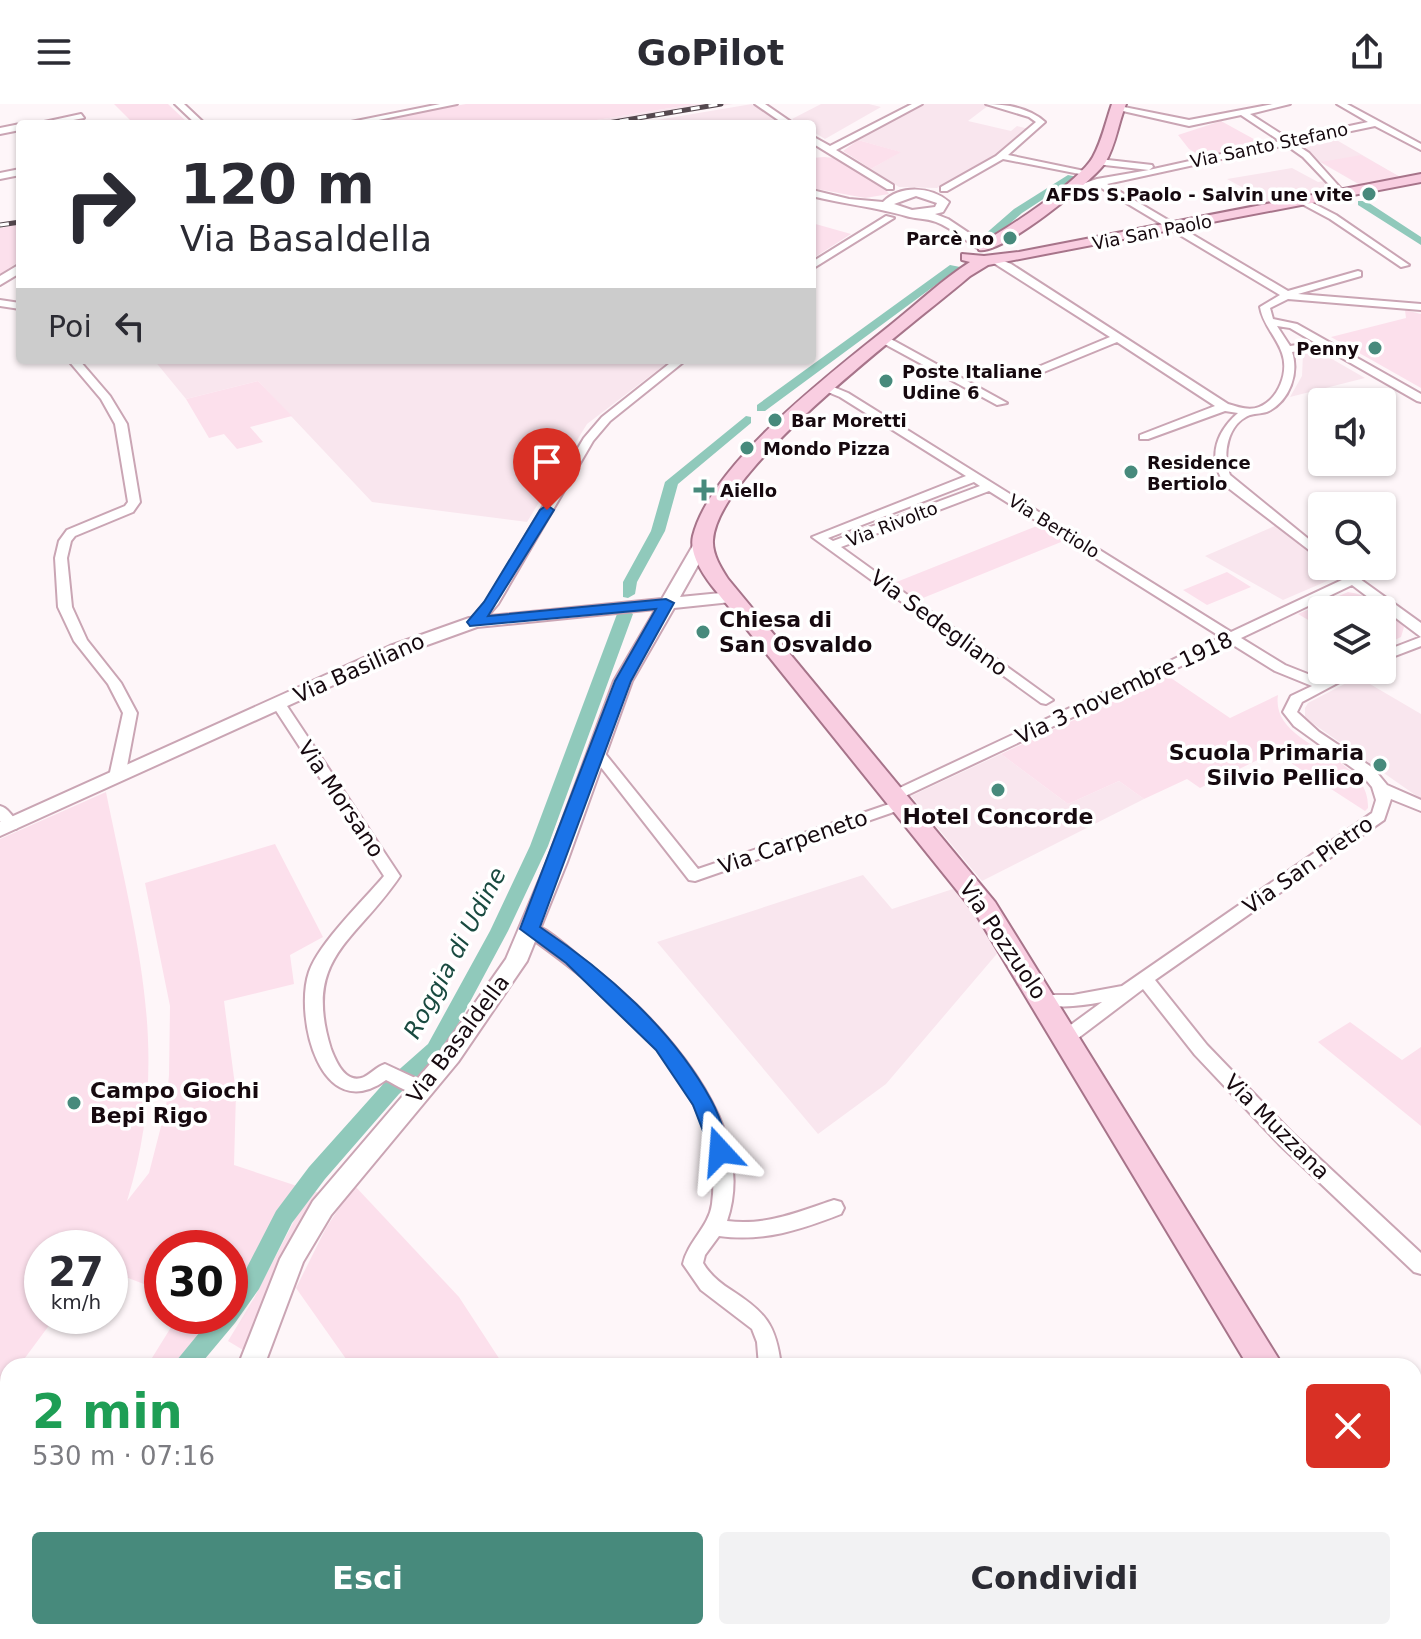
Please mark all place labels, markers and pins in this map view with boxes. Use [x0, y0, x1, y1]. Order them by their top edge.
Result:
place label: AFDS S.Paolo - Salvin une vite [1046, 184, 1353, 205]
marker: AFDS S.Paolo - Salvin une vite [1360, 185, 1378, 203]
place label: Parcè no [906, 228, 994, 249]
marker: Parcè no [1001, 229, 1019, 247]
place label: Penny [1296, 338, 1359, 359]
marker: Penny [1366, 339, 1384, 357]
place label: Poste Italiane Udine 6 [902, 361, 1042, 403]
marker: Poste Italiane Udine 6 [877, 372, 895, 390]
place label: Bar Moretti [791, 410, 907, 431]
marker: Bar Moretti [766, 411, 784, 429]
pin [513, 428, 581, 510]
place label: Mondo Pizza [763, 438, 890, 459]
marker: Mondo Pizza [738, 439, 756, 457]
place label: Residence Bertiolo [1147, 452, 1251, 494]
marker: Residence Bertiolo [1122, 463, 1140, 481]
place label: Aiello [720, 480, 777, 501]
marker: Aiello [695, 481, 713, 499]
place label: Chiesa di San Osvaldo [719, 607, 872, 657]
marker: Chiesa di San Osvaldo [694, 623, 712, 641]
place label: Scuola Primaria Silvio Pellico [1169, 740, 1364, 790]
marker: Scuola Primaria Silvio Pellico [1371, 756, 1389, 774]
marker: Hotel Concorde [989, 781, 1007, 799]
place label: Hotel Concorde [903, 804, 1093, 829]
place label: Campo Giochi Bepi Rigo [90, 1078, 259, 1128]
marker: Campo Giochi Bepi Rigo [65, 1094, 83, 1112]

